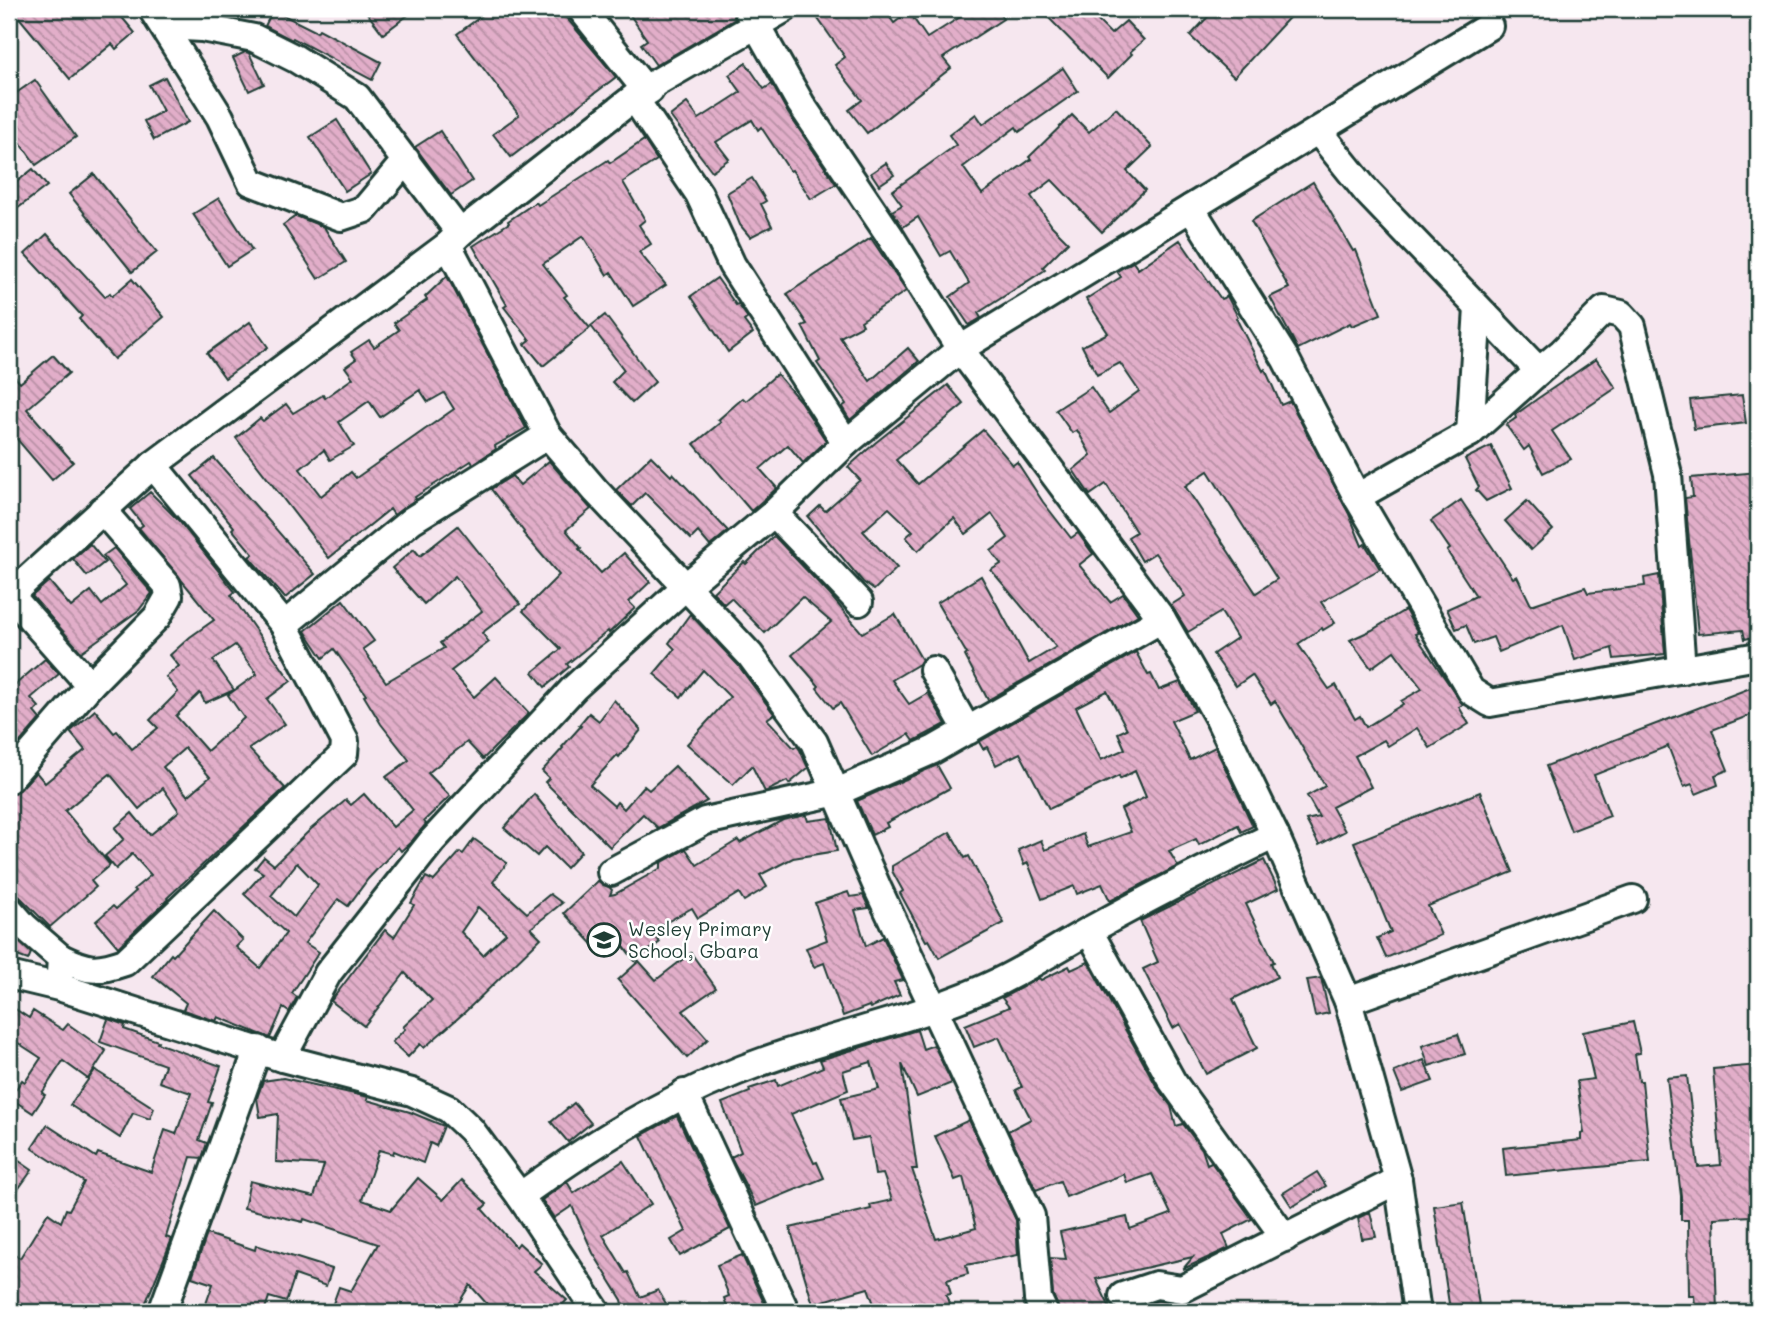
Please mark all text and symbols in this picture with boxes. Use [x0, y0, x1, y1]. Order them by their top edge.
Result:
place label: Wesley Primary School, Gbara [628, 916, 772, 963]
school or university icon: Wesley Primary School, Gbara [585, 921, 623, 959]

